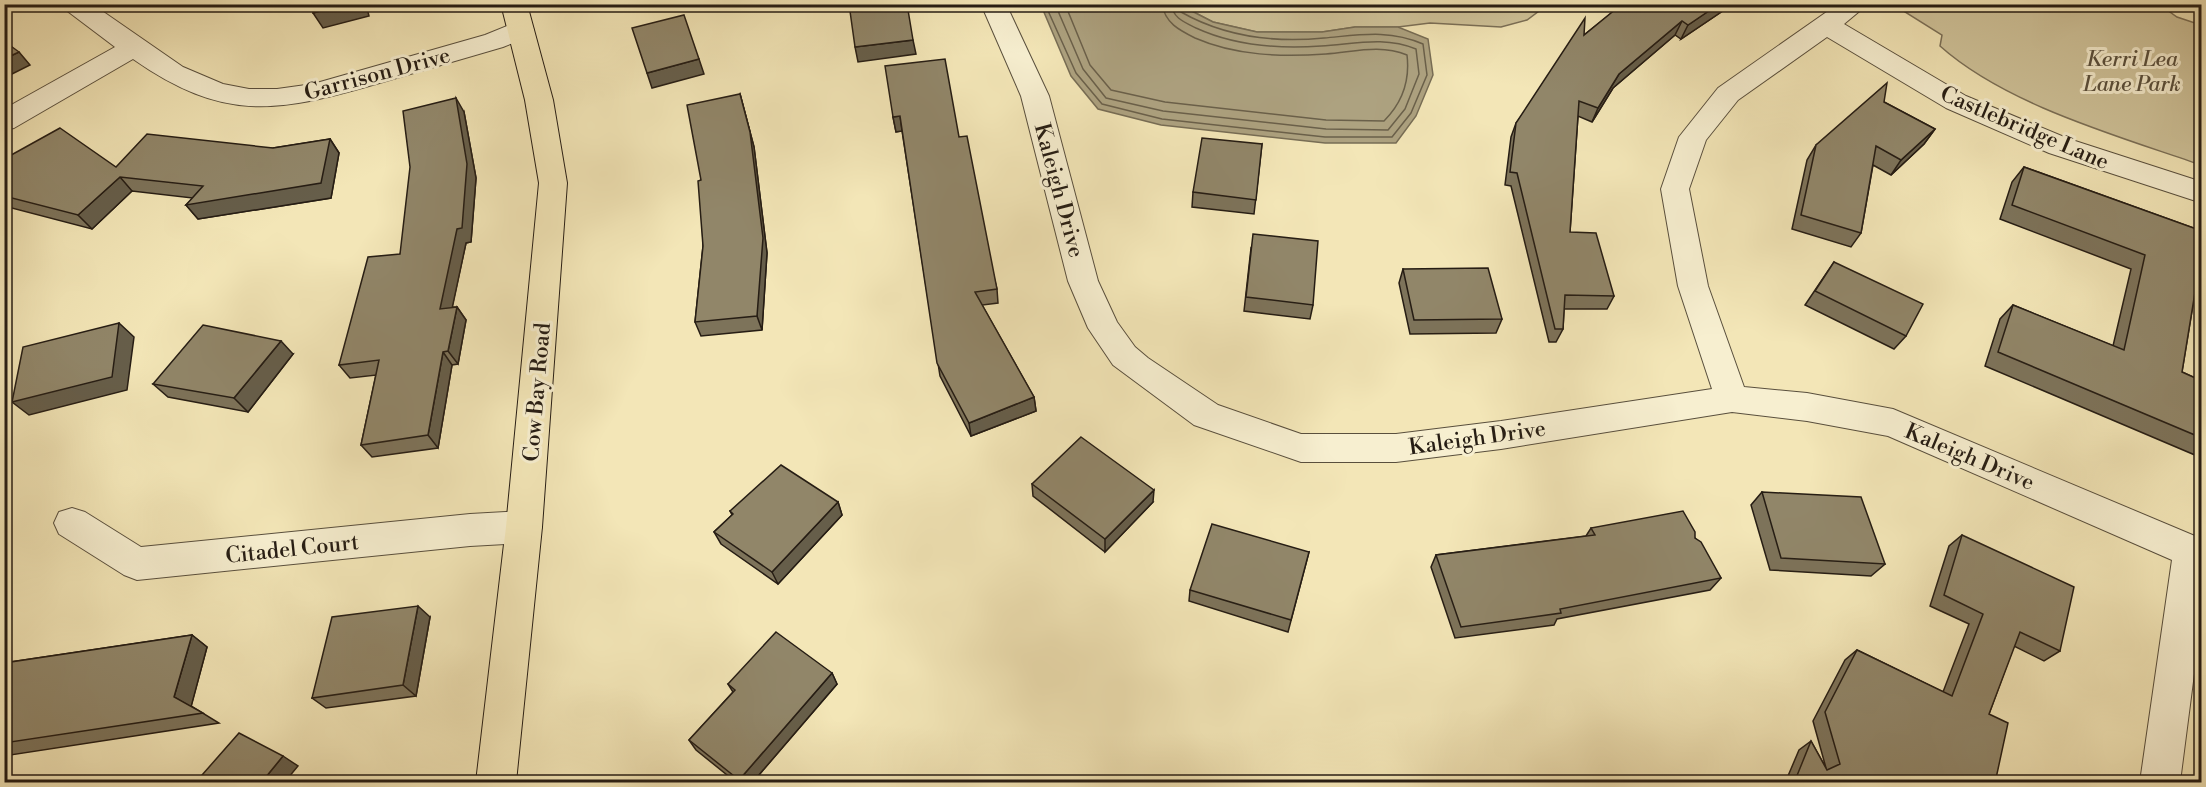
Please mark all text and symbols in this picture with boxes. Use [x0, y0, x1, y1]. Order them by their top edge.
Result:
street label: Garrison Drive [301, 42, 453, 107]
park label: Kerri Lea Lane Park [2082, 46, 2181, 98]
street label: Castlebridge Lane [1936, 81, 2113, 176]
street label: Kaleigh Drive [1028, 120, 1089, 261]
street label: Cow Bay Road [518, 321, 557, 463]
street label: Kaleigh Drive [1407, 416, 1547, 461]
street label: Kaleigh Drive [1901, 418, 2038, 497]
street label: Citadel Court [224, 529, 360, 570]

